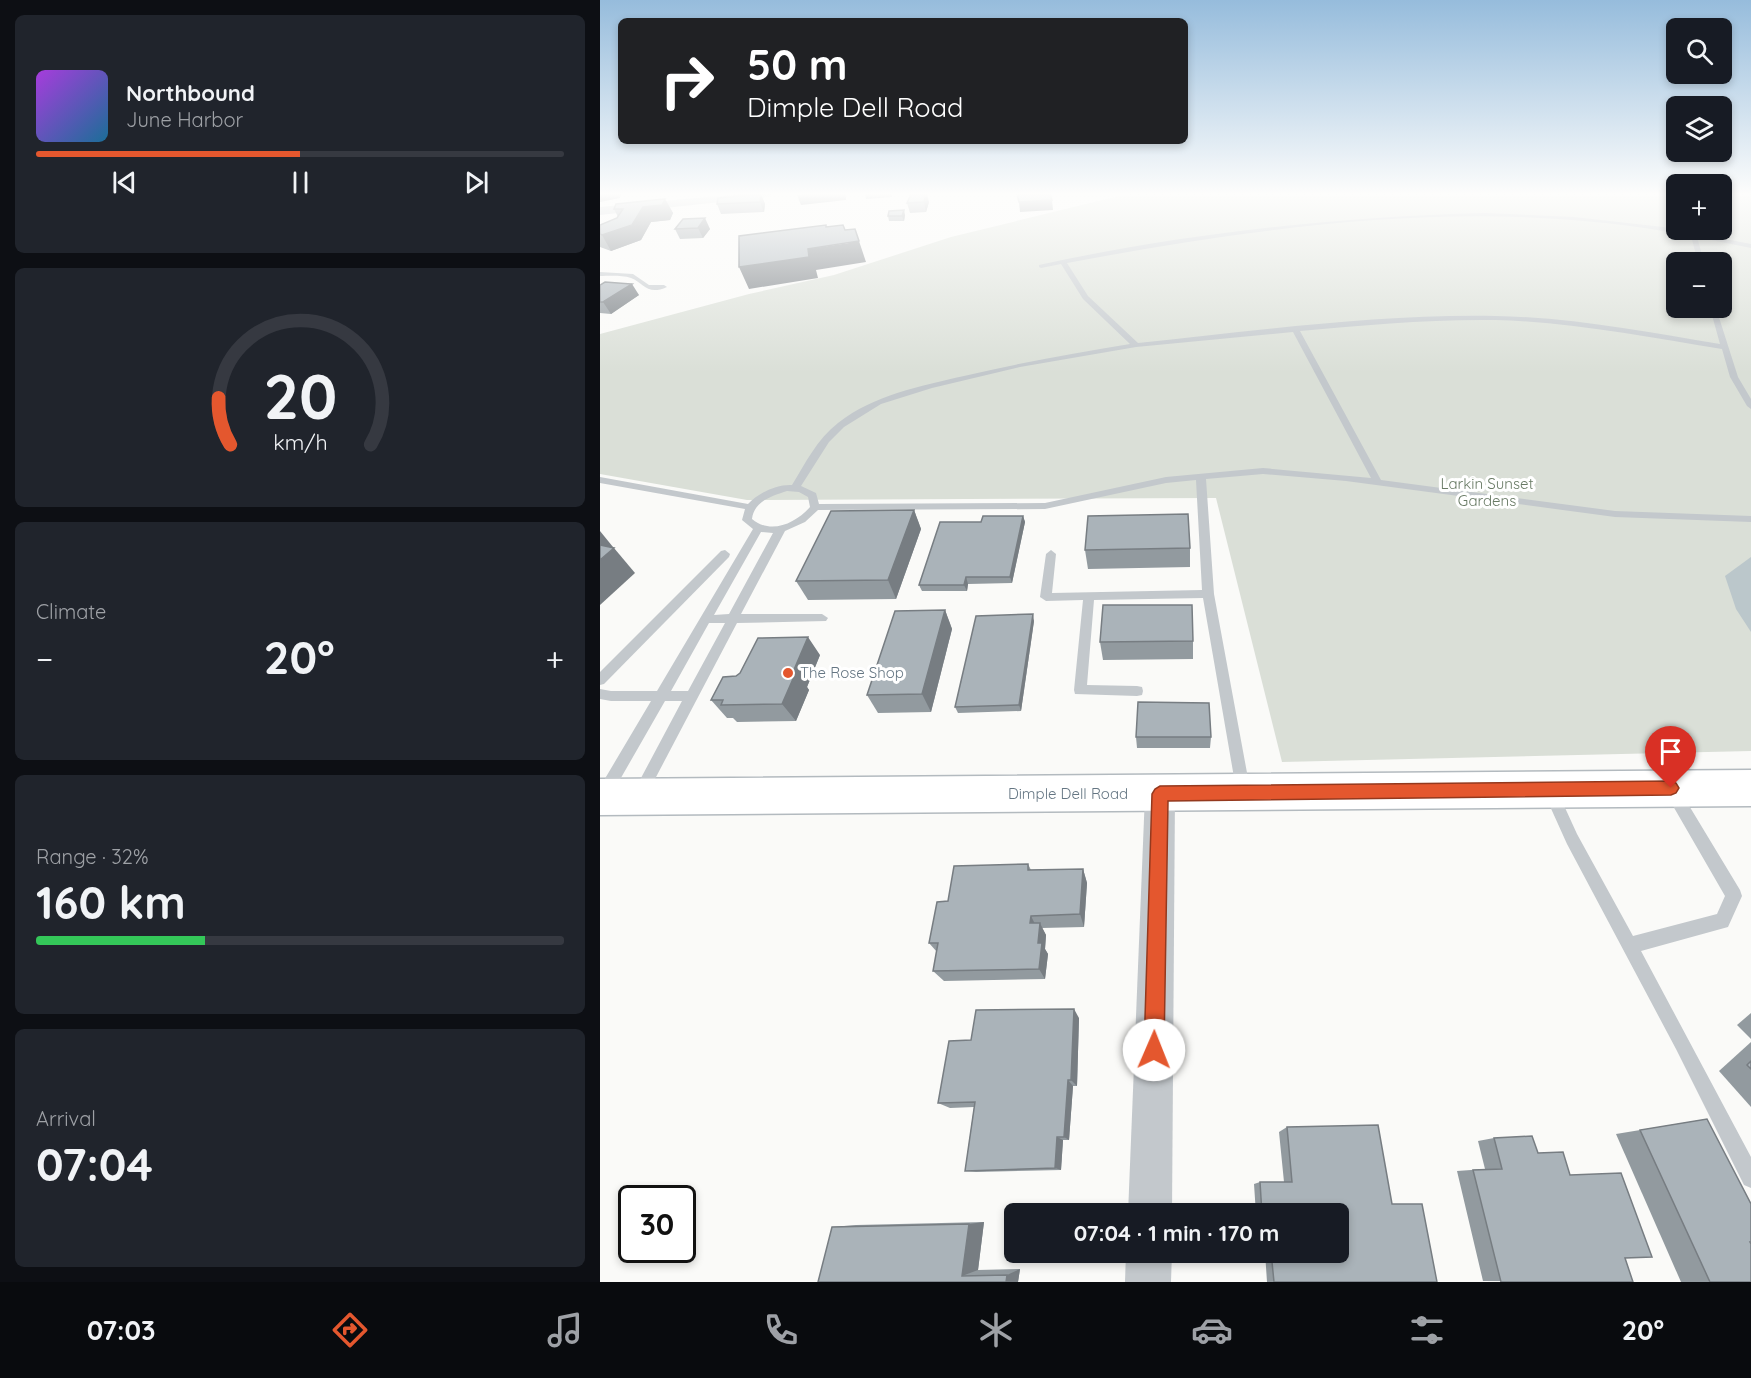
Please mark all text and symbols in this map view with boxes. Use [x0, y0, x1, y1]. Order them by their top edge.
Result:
map controls [1666, 18, 1732, 318]
button: search [1666, 18, 1732, 84]
text: 50 m [747, 38, 847, 91]
icon: right [648, 42, 726, 120]
text: Northbound [126, 79, 255, 107]
text: Dimple Dell Road [747, 90, 963, 124]
button: layers [1666, 96, 1732, 162]
text: June Harbor [126, 107, 243, 132]
icon: previous [108, 166, 141, 199]
icon: pause [284, 166, 317, 199]
icon: next [460, 166, 493, 199]
button: + [1666, 174, 1732, 240]
button: − [1666, 252, 1732, 318]
text: 20 [263, 357, 337, 435]
text: km/h [273, 429, 327, 455]
park label: Larkin Sunset Gardens [1440, 474, 1534, 510]
text: Climate [36, 599, 106, 624]
text: 20° [264, 629, 335, 685]
text: − [36, 638, 53, 679]
text: + [545, 638, 564, 679]
place label: The Rose Shop [800, 663, 904, 682]
marker: The Rose Shop [781, 666, 795, 680]
pin [1645, 726, 1696, 788]
icon: arrive [1654, 735, 1687, 768]
street label: Dimple Dell Road [1008, 784, 1128, 803]
text: Range · 32% [36, 844, 148, 869]
text: 160 km [36, 874, 186, 930]
position arrow [1122, 1018, 1186, 1082]
text: Arrival [36, 1106, 96, 1131]
text: 07:04 [36, 1136, 153, 1192]
speed limit sign: 30 [618, 1185, 696, 1263]
text: 07:04 · 1 min · 170 m [1074, 1219, 1279, 1247]
icon: directions [329, 1309, 371, 1351]
icon: music [544, 1309, 586, 1351]
icon: phone [760, 1309, 802, 1351]
icon: climate [975, 1309, 1017, 1351]
icon: car [1191, 1309, 1233, 1351]
icon: filters [1406, 1309, 1448, 1351]
text: 07:03 [87, 1313, 156, 1347]
text: 20° [1622, 1313, 1664, 1347]

